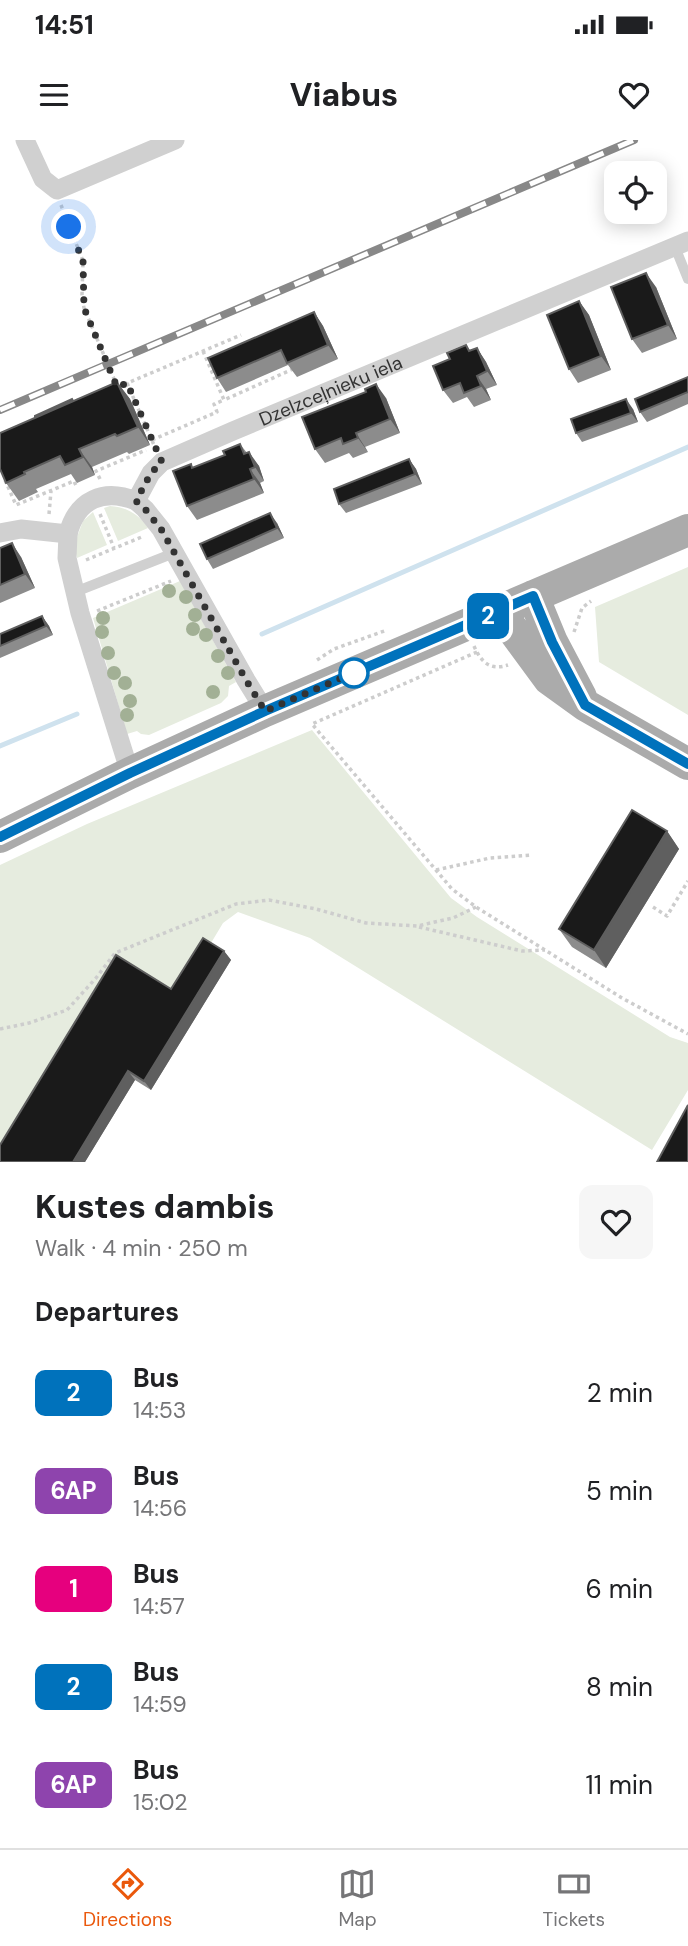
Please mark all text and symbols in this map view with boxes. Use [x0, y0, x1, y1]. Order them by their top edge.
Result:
text: 14:51 [35, 8, 94, 42]
text: Viabus [290, 74, 398, 116]
icon: menu [35, 76, 73, 114]
icon: heart [615, 76, 653, 114]
map controls [604, 161, 667, 224]
button: locate [604, 161, 667, 224]
your location [51, 209, 86, 244]
street label: Dzelzceļnieku iela [255, 349, 406, 431]
line badge: 2 [465, 593, 511, 639]
text: 2 [481, 600, 495, 631]
unlabelled marker [339, 658, 369, 688]
text: Kustes dambis [35, 1185, 274, 1228]
button: heart [579, 1185, 653, 1259]
text: Walk · 4 min · 250 m [35, 1233, 248, 1263]
text: Departures [35, 1295, 179, 1329]
text: Bus [133, 1361, 179, 1395]
text: 2 min [587, 1376, 653, 1410]
text: 2 [67, 1377, 80, 1408]
text: 14:53 [133, 1395, 186, 1425]
text: Bus [133, 1459, 179, 1493]
text: 5 min [586, 1474, 653, 1508]
text: 6AP [50, 1475, 97, 1506]
text: 14:56 [133, 1493, 187, 1523]
text: Bus [133, 1557, 179, 1591]
text: 6 min [585, 1572, 653, 1606]
text: 1 [69, 1573, 78, 1604]
text: 14:57 [133, 1591, 185, 1621]
text: Bus [133, 1655, 179, 1689]
text: 8 min [586, 1670, 653, 1704]
text: 2 [67, 1671, 80, 1702]
text: 14:59 [133, 1689, 187, 1719]
text: Bus [133, 1753, 179, 1787]
text: 11 min [586, 1768, 653, 1802]
text: 6AP [50, 1769, 97, 1800]
text: 15:02 [133, 1787, 188, 1817]
tab: Directions [83, 1865, 172, 1932]
tab: Map [338, 1865, 377, 1932]
tab: Tickets [543, 1865, 605, 1932]

